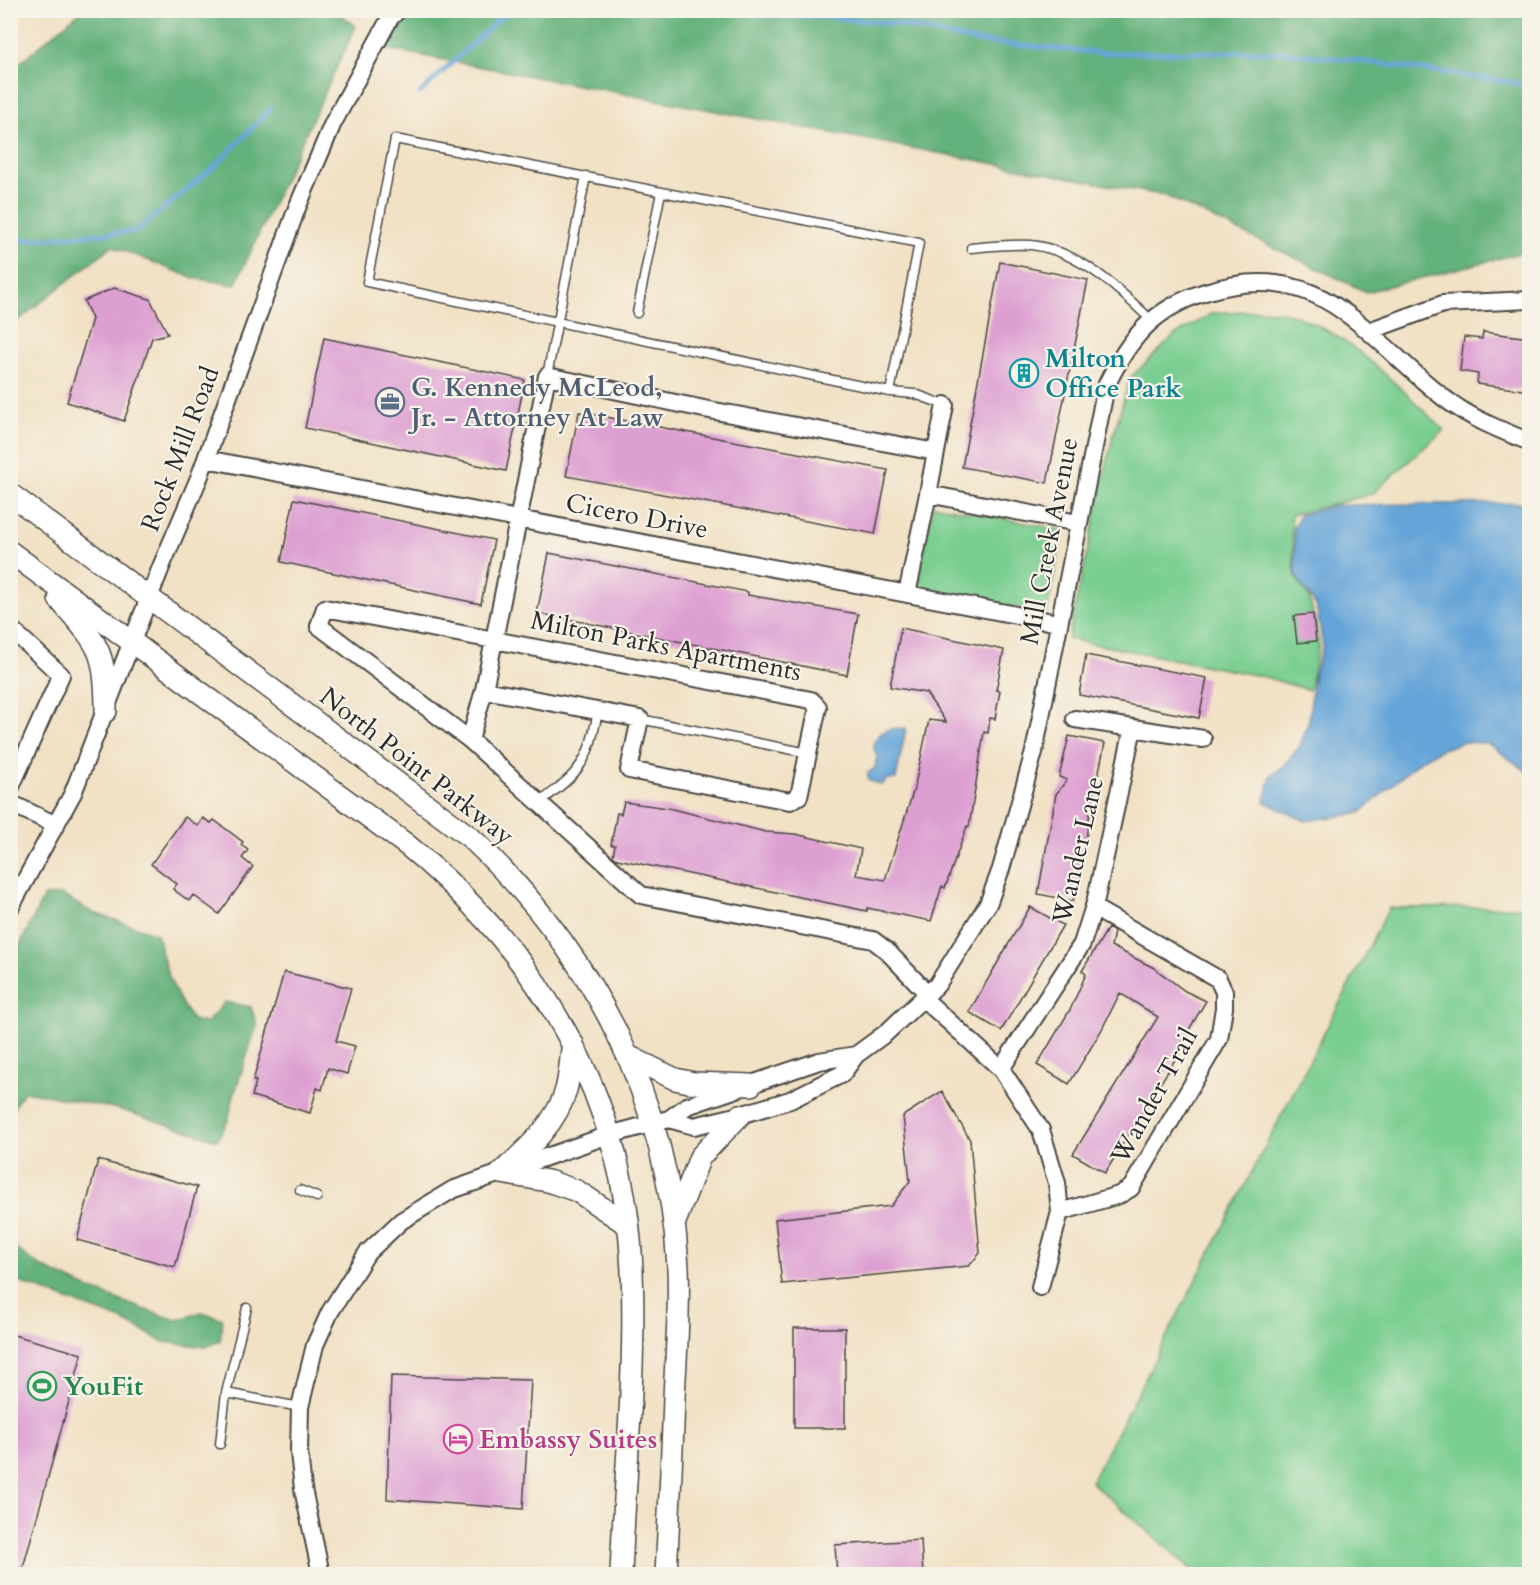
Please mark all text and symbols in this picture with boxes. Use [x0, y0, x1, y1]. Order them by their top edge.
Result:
place label: Milton Office Park [1045, 341, 1182, 406]
building icon: Milton Office Park [1008, 357, 1040, 389]
street label: Rock Mill Road [132, 361, 228, 536]
place label: G. Kennedy McLeod, Jr. - Attorney At Law [407, 370, 664, 435]
office icon: G. Kennedy McLeod, Jr. - Attorney At Law [374, 386, 406, 418]
street label: Mill Creek Avenue [1012, 434, 1086, 648]
street label: Cicero Drive [563, 485, 711, 547]
street label: Milton Parks Apartments [528, 603, 804, 689]
street label: North Point Parkway [313, 679, 522, 853]
street label: Wander Lane [1044, 773, 1112, 928]
street label: Wander Trail [1102, 1021, 1206, 1171]
place label: YouFit [63, 1369, 143, 1404]
sports icon: YouFit [26, 1370, 58, 1402]
place label: Embassy Suites [479, 1422, 657, 1457]
hotel icon: Embassy Suites [442, 1423, 474, 1455]

